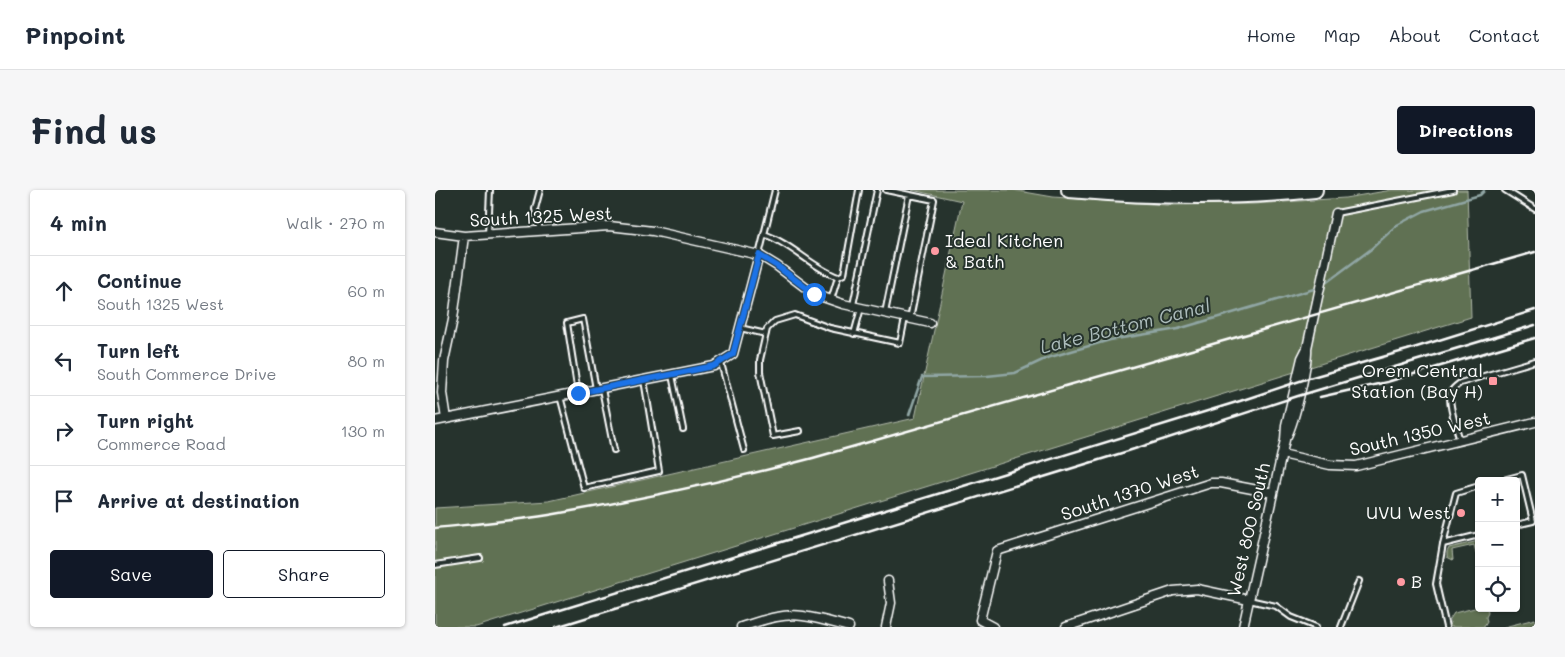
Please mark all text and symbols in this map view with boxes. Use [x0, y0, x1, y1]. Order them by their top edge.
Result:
text: Pinpoint [25, 19, 126, 50]
text: Home [1247, 23, 1296, 47]
text: Map [1324, 23, 1360, 47]
text: About [1388, 23, 1441, 47]
text: Contact [1469, 23, 1540, 47]
button: Directions [1397, 106, 1535, 154]
text: Find us [30, 107, 157, 153]
street label: South 1325 West [469, 200, 613, 232]
text: 4 min [50, 209, 107, 236]
text: Walk · 270 m [286, 212, 385, 233]
place label: Ideal Kitchen & Bath [945, 228, 1063, 273]
marker: Ideal Kitchen & Bath [929, 245, 941, 257]
text: Continue [97, 268, 182, 293]
icon: ahead [50, 277, 78, 305]
text: 60 m [348, 280, 385, 301]
route start [803, 283, 826, 306]
water label: Lake Bottom Canal [1037, 292, 1213, 359]
text: South 1325 West [97, 293, 224, 314]
text: Turn left [97, 338, 180, 363]
icon: left [50, 347, 78, 375]
text: 80 m [348, 350, 385, 371]
place label: Orem Central Station (Bay H) [1351, 358, 1483, 403]
text: South Commerce Drive [97, 363, 277, 384]
marker: Orem Central Station (Bay H) [1487, 375, 1499, 387]
route end [567, 382, 590, 405]
street label: South 1350 West [1347, 405, 1493, 461]
text: Turn right [97, 408, 194, 433]
icon: right [50, 417, 78, 445]
text: 130 m [341, 420, 385, 441]
text: Commerce Road [97, 433, 226, 454]
street label: South 1370 West [1058, 458, 1202, 526]
street label: West 800 South [1221, 460, 1275, 599]
map controls [1475, 477, 1520, 612]
button: + [1475, 477, 1520, 522]
icon: arrive [50, 487, 78, 515]
text: Arrive at destination [97, 488, 300, 513]
place label: UVU West [1366, 500, 1451, 524]
marker: UVU West [1455, 507, 1467, 519]
button: − [1475, 522, 1520, 567]
button: Save [50, 550, 213, 598]
button: Share [223, 550, 385, 598]
button: locate [1475, 567, 1520, 612]
place label: B [1411, 569, 1422, 593]
marker: B [1395, 576, 1407, 588]

